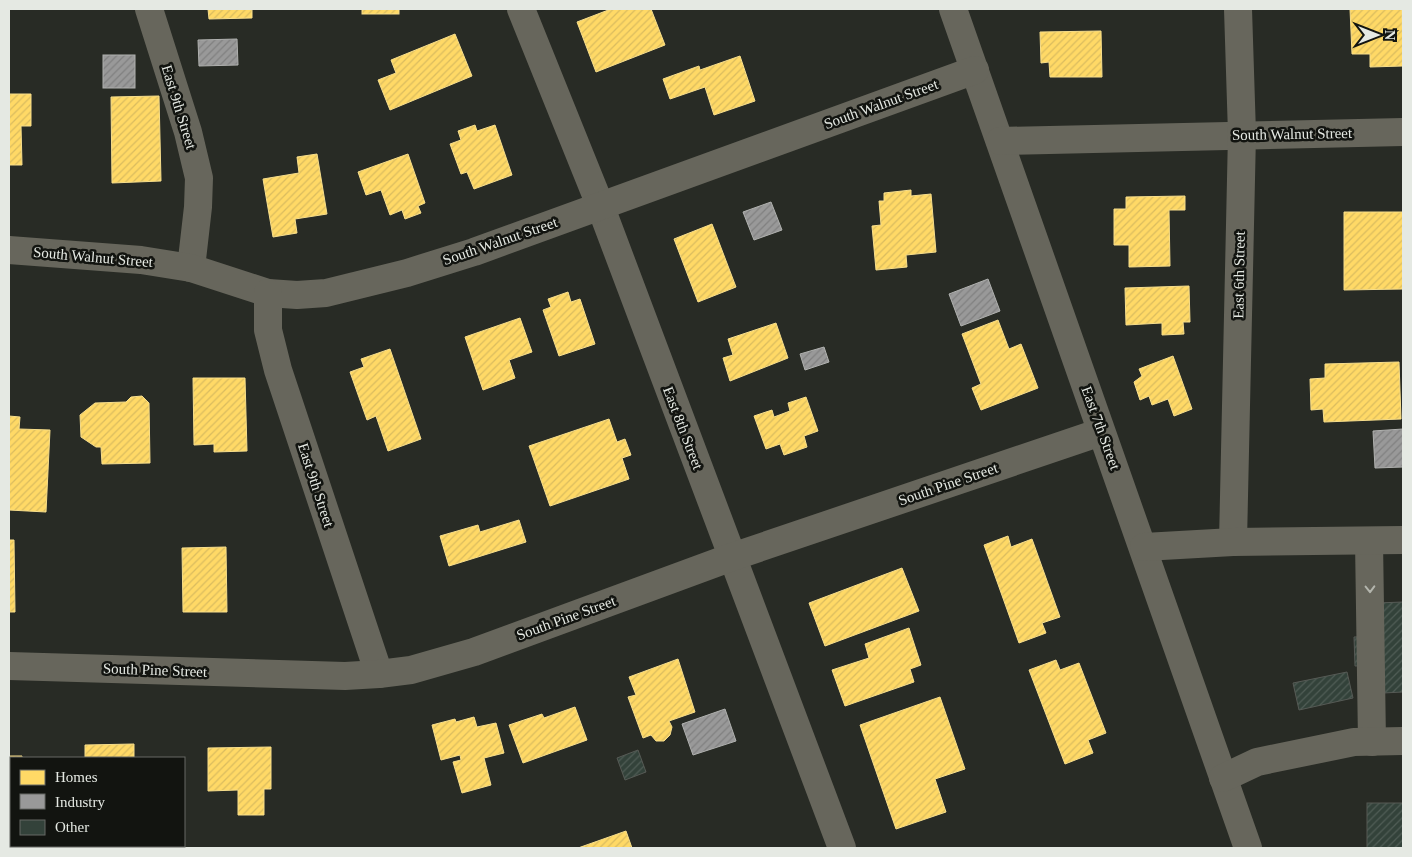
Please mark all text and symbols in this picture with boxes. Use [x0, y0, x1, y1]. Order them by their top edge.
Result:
north arrow [1352, 10, 1402, 60]
text: N [1382, 30, 1397, 40]
street label: East 9th Street [159, 63, 200, 152]
street label: South Walnut Street [822, 76, 941, 132]
street label: South Walnut Street [1232, 125, 1353, 143]
street label: South Walnut Street [441, 214, 560, 268]
street label: East 6th Street [1230, 230, 1248, 319]
street label: South Walnut Street [32, 244, 154, 270]
street label: East 8th Street [660, 384, 706, 472]
street label: East 7th Street [1079, 384, 1124, 473]
street label: East 9th Street [295, 441, 337, 530]
street label: South Pine Street [896, 459, 1001, 509]
one-way arrow [1365, 586, 1375, 594]
street label: South Pine Street [514, 592, 618, 643]
street label: South Pine Street [103, 660, 208, 680]
legend [10, 757, 185, 847]
text: Homes [55, 769, 98, 785]
text: Industry [55, 794, 105, 810]
text: Other [55, 819, 89, 835]

